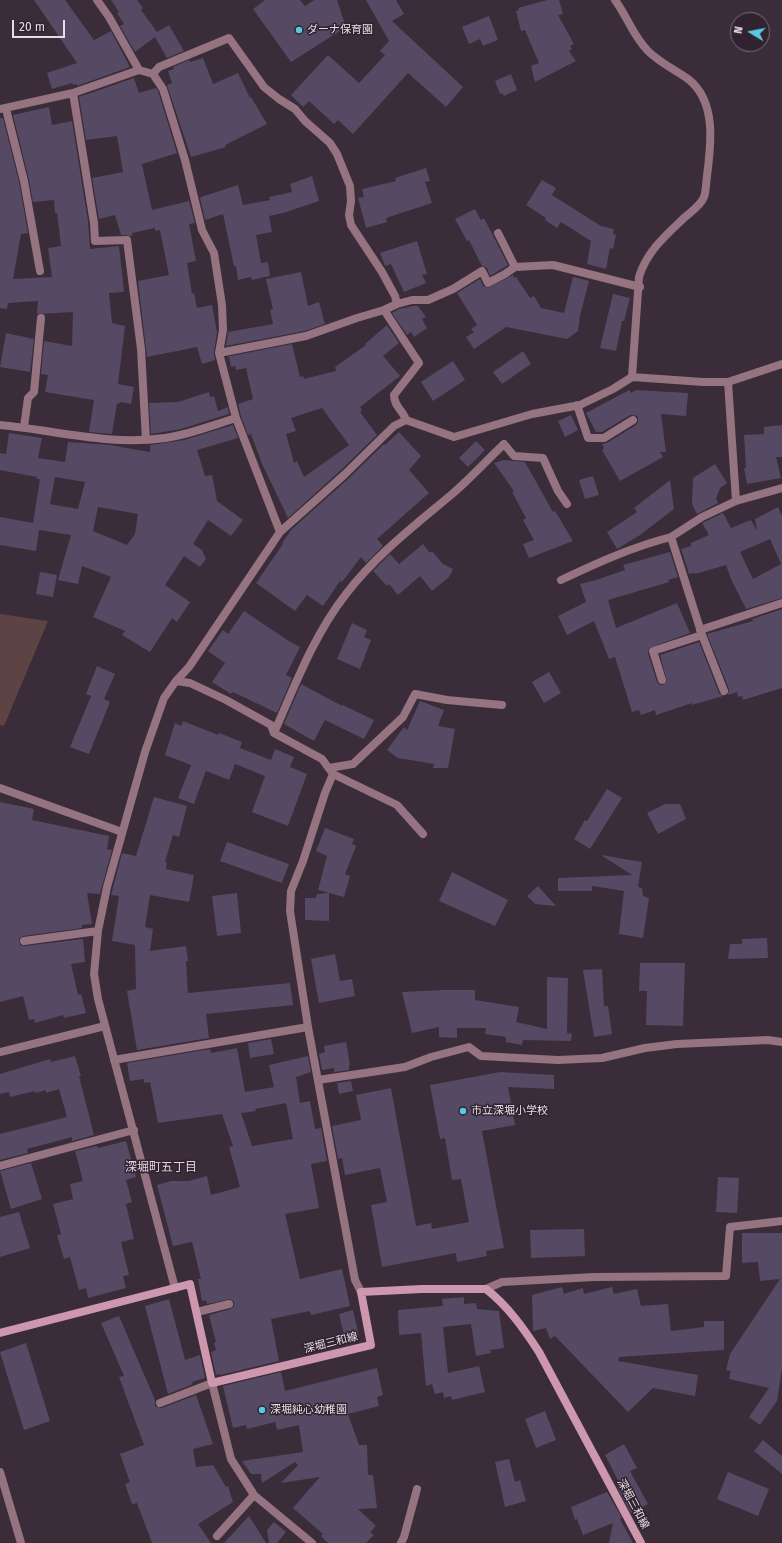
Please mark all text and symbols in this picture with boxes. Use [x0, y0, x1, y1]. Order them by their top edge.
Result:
scale bar [14, 12, 67, 38]
north arrow [730, 12, 770, 52]
text: 20 m [19, 20, 45, 34]
place label: ダーナ保育園 [307, 23, 373, 37]
marker: ダーナ保育園 [294, 25, 304, 35]
text: N [732, 25, 746, 35]
place label: 市立深堀小学校 [471, 1104, 548, 1118]
marker: 市立深堀小学校 [458, 1106, 468, 1116]
district label: 深堀町五丁目 [125, 1161, 197, 1175]
street label: 深堀三和線 [303, 1330, 359, 1356]
place label: 深堀純心幼稚園 [270, 1403, 347, 1417]
marker: 深堀純心幼稚園 [257, 1405, 267, 1415]
street label: 深堀三和線 [614, 1477, 652, 1531]

